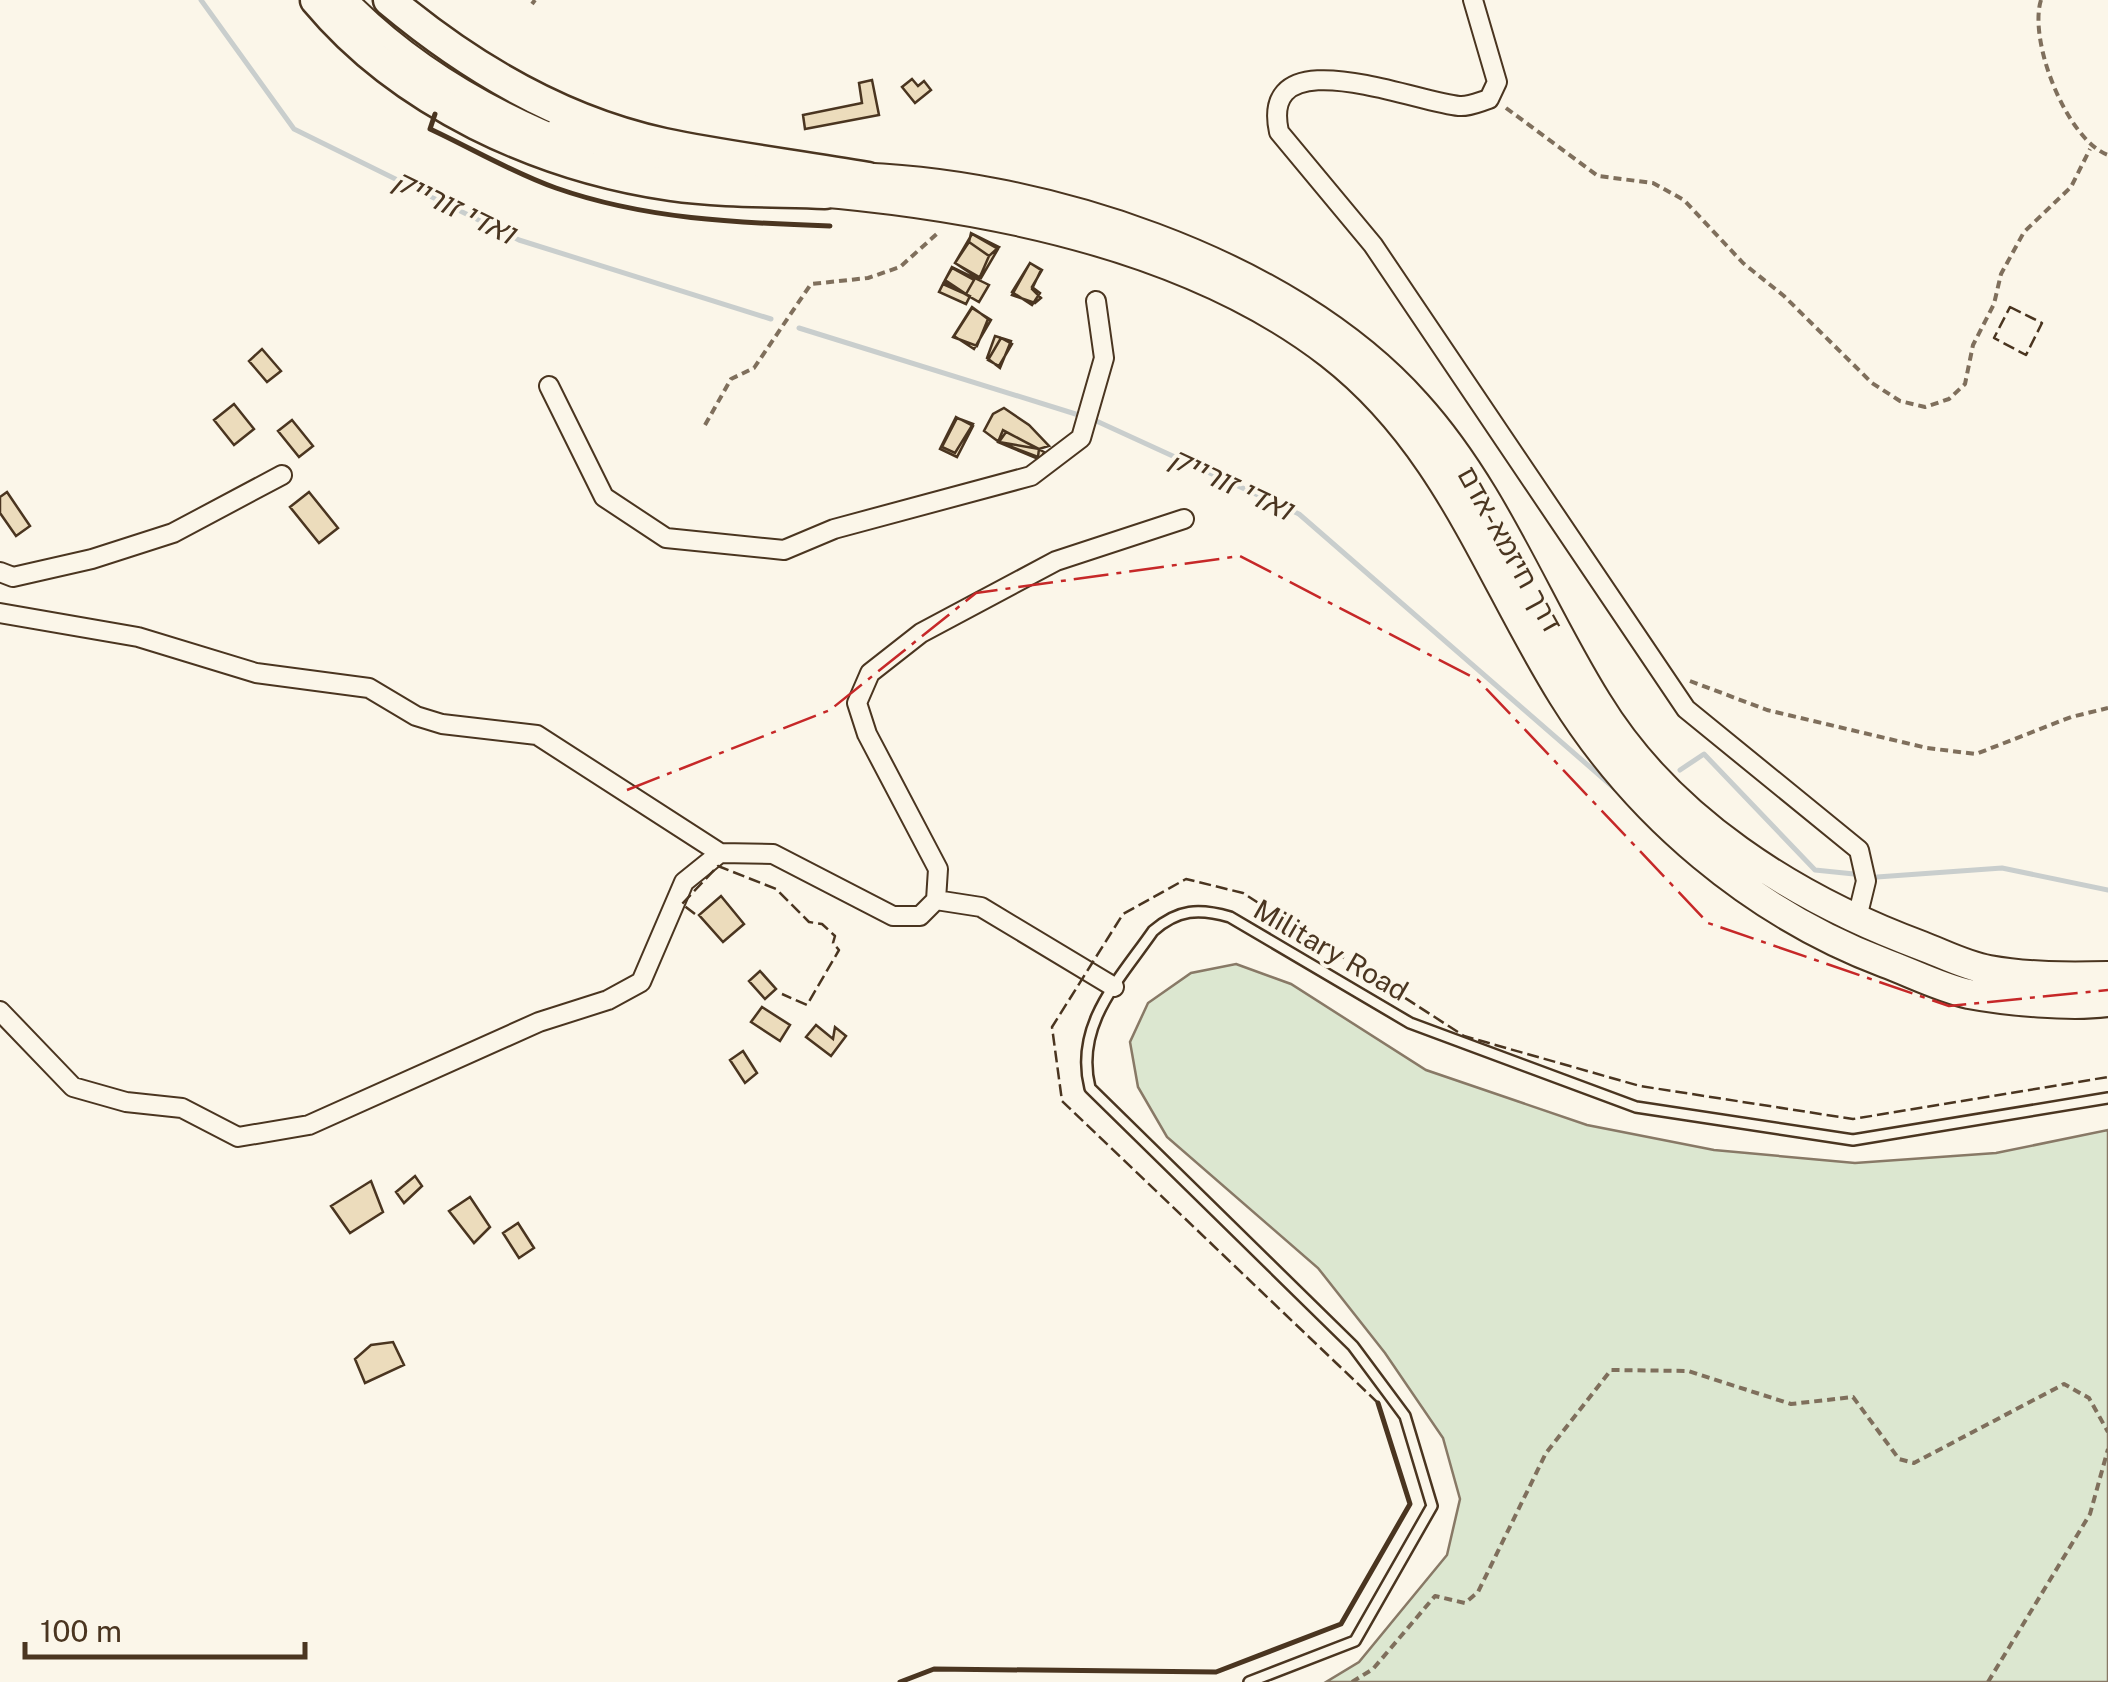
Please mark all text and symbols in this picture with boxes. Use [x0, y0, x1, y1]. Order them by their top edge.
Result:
water label: ואדי זורייק [388, 161, 524, 252]
water label: ואדי זורייק [1164, 439, 1301, 528]
street label: דרך חיזמא-אדם [1451, 460, 1570, 637]
street label: Military Road [1248, 892, 1414, 1007]
scale bar [25, 1597, 305, 1659]
text: 100 m [40, 1613, 122, 1649]

